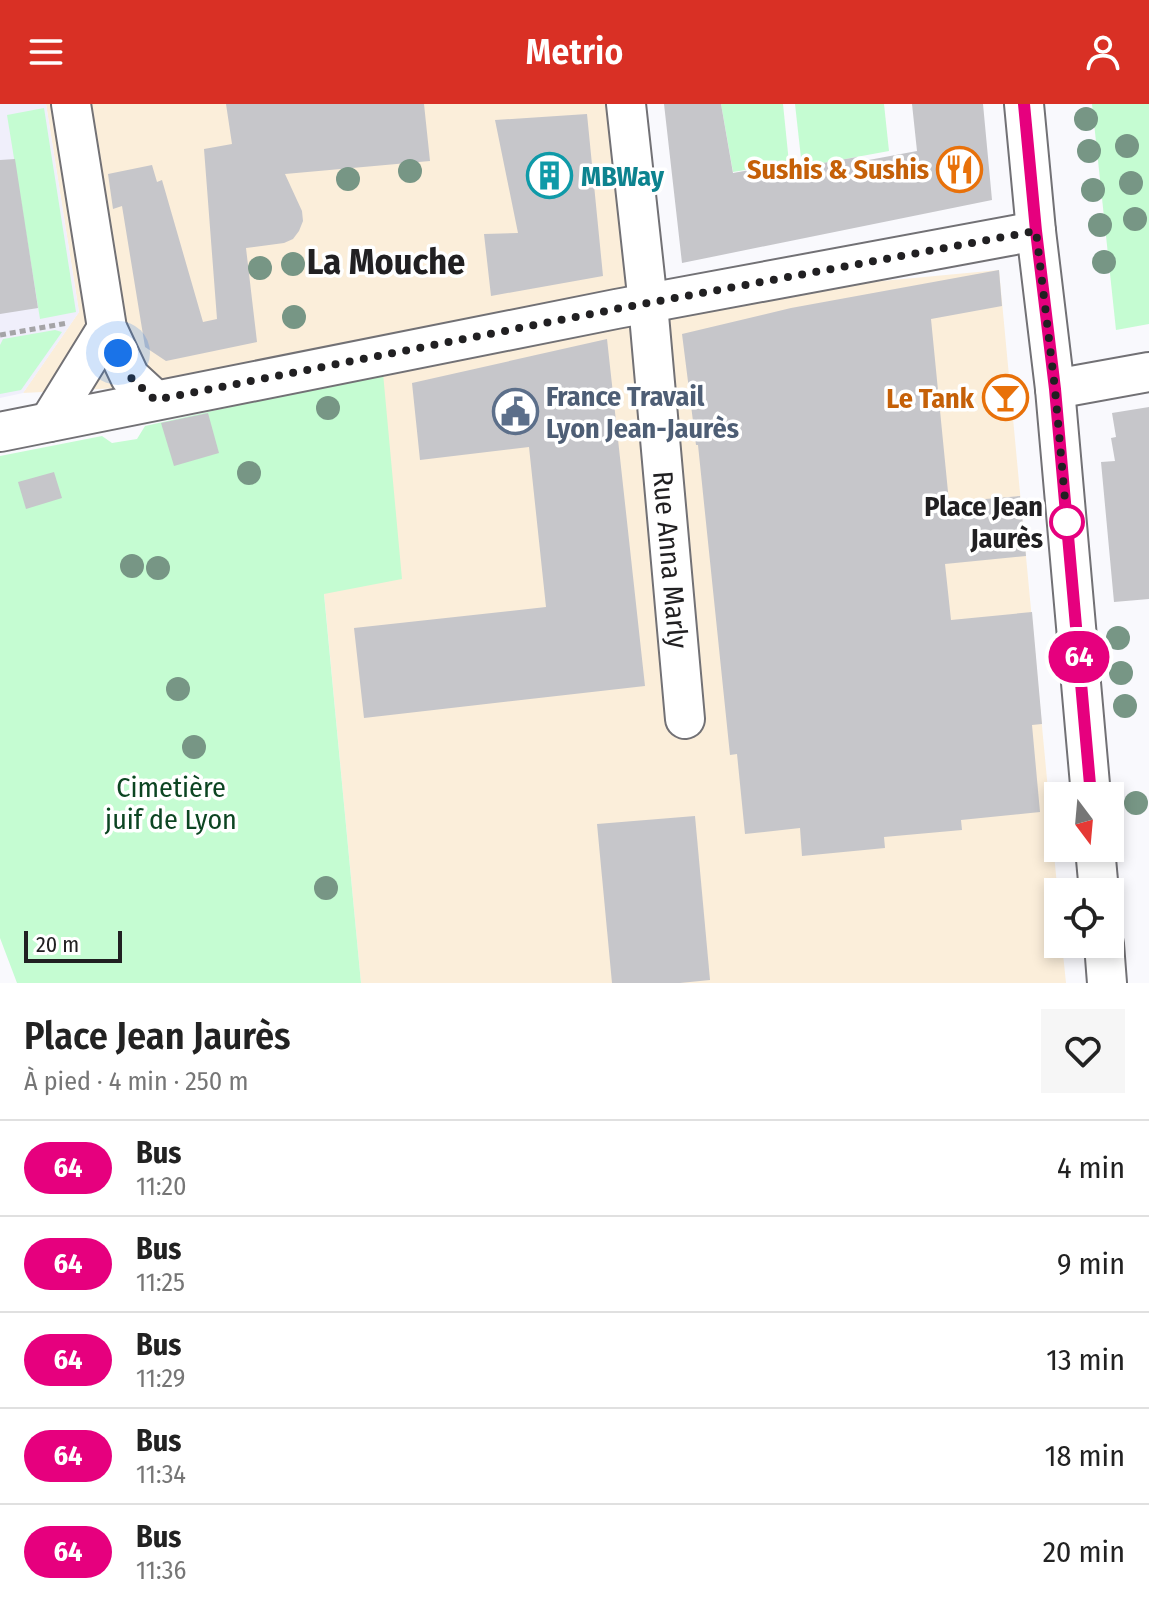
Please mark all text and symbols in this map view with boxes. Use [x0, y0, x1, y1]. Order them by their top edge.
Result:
icon: menu [24, 30, 68, 74]
text: Metrio [526, 30, 624, 74]
icon: person [1081, 30, 1125, 74]
restaurant icon: Sushis & Sushis [936, 145, 984, 193]
building icon: MBWay [526, 152, 574, 200]
place label: Sushis & Sushis [747, 153, 929, 186]
place label: MBWay [581, 160, 665, 193]
district label: La Mouche [307, 240, 465, 284]
your location [98, 333, 138, 373]
bar icon: Le Tank [981, 374, 1029, 422]
place label: France Travail Lyon Jean-Jaurès [546, 380, 739, 445]
place label: Le Tank [886, 382, 975, 415]
public building icon: France Travail Lyon Jean-Jaurès [491, 388, 539, 436]
street label: Rue Anna Marly [646, 470, 695, 650]
place label: Place Jean Jaurès [924, 490, 1043, 555]
marker: Place Jean Jaurès [1050, 505, 1084, 539]
line badge: 64 [1043, 631, 1115, 683]
text: 64 [1064, 640, 1094, 673]
park label: Cimetière juif de Lyon [104, 771, 237, 836]
north arrow [1044, 782, 1124, 862]
map controls [1044, 782, 1124, 958]
button: locate [1044, 878, 1124, 958]
scale bar [24, 927, 122, 963]
text: 20 m [36, 931, 79, 958]
button: heart [1041, 1009, 1125, 1093]
text: Place Jean Jaurès [24, 1013, 291, 1059]
text: À pied · 4 min · 250 m [24, 1066, 248, 1097]
text: Bus [136, 1135, 181, 1171]
text: 4 min [1057, 1150, 1125, 1186]
text: 64 [53, 1151, 83, 1184]
text: 11:20 [136, 1171, 186, 1202]
text: Bus [136, 1231, 181, 1267]
text: 9 min [1057, 1246, 1125, 1282]
text: 64 [53, 1247, 83, 1280]
text: 11:25 [136, 1267, 185, 1298]
text: Bus [136, 1327, 181, 1363]
text: 13 min [1046, 1342, 1125, 1378]
text: 64 [53, 1343, 83, 1376]
text: 11:29 [136, 1363, 185, 1394]
text: Bus [136, 1423, 181, 1459]
text: 18 min [1045, 1438, 1125, 1474]
text: 64 [53, 1439, 83, 1472]
text: 11:34 [136, 1459, 186, 1490]
text: Bus [136, 1519, 181, 1555]
text: 20 min [1043, 1534, 1125, 1570]
text: 64 [53, 1535, 83, 1568]
text: 11:36 [136, 1555, 186, 1586]

